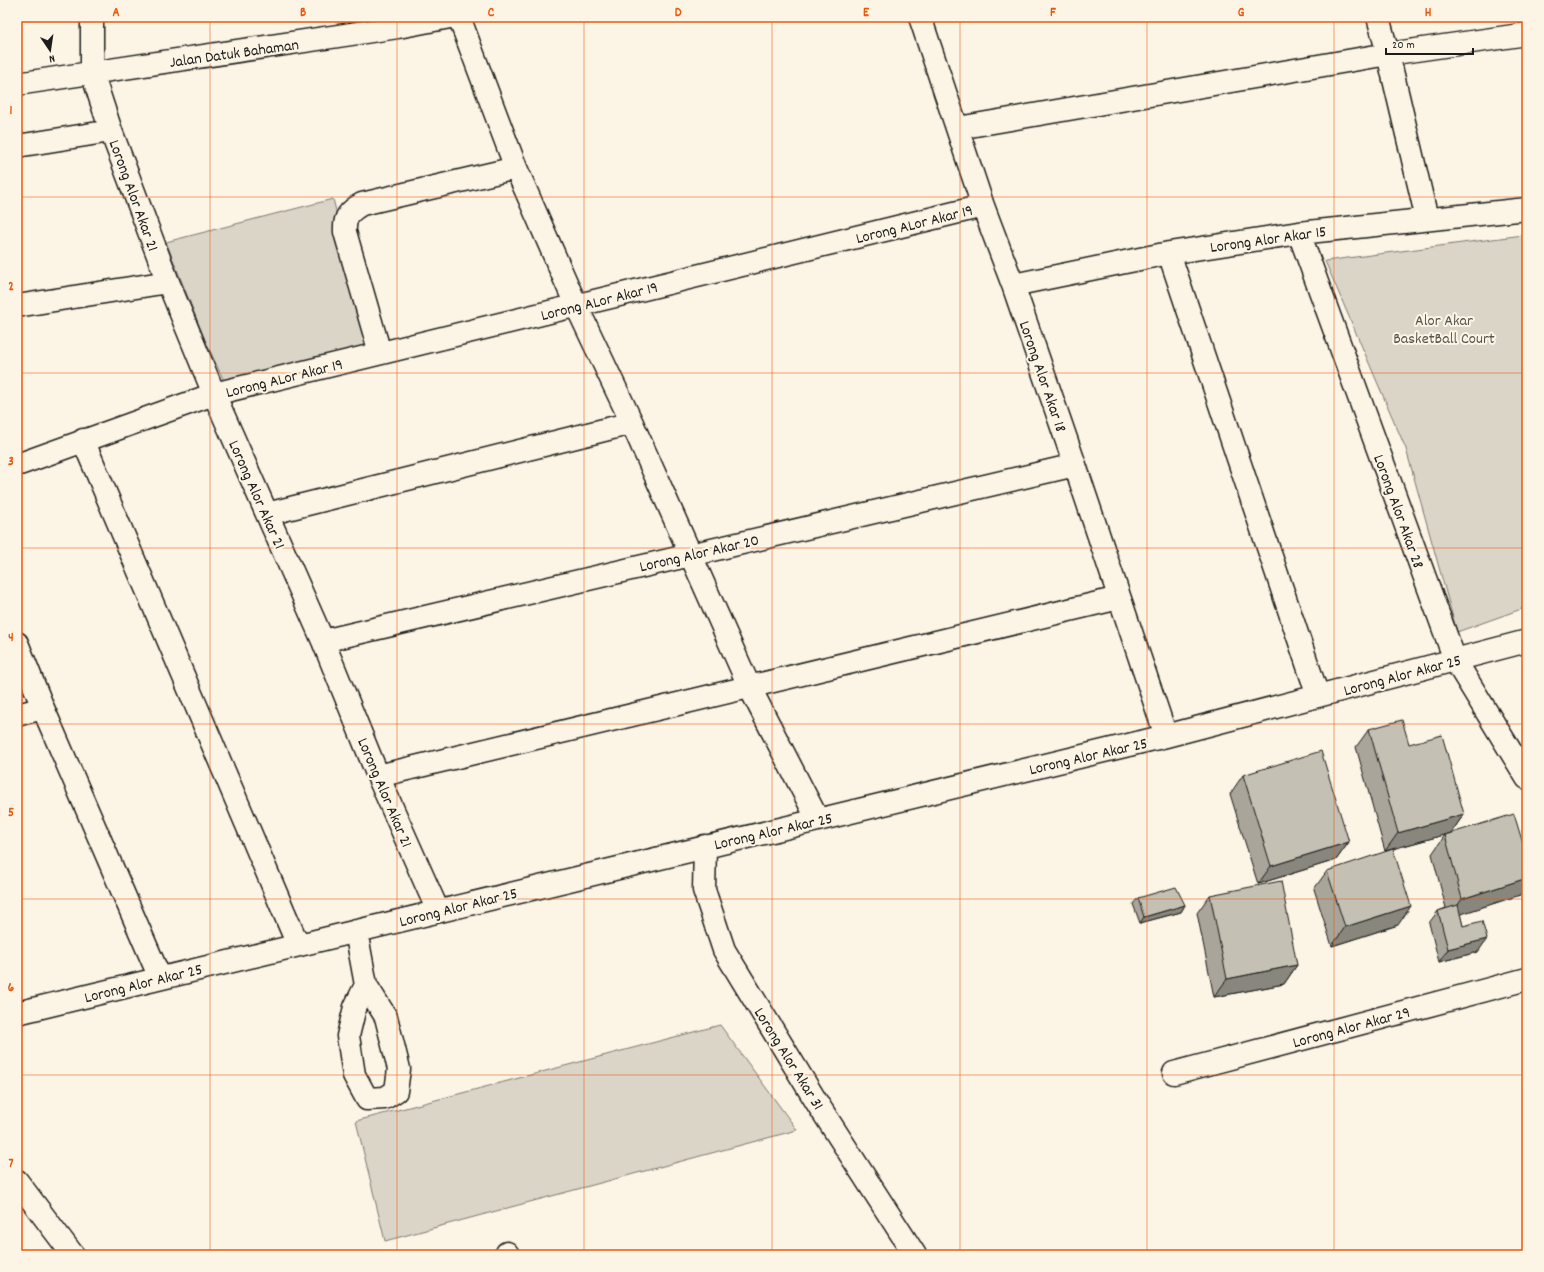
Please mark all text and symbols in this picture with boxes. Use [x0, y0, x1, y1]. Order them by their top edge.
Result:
text: A [112, 4, 120, 23]
text: B [300, 4, 306, 23]
text: C [488, 4, 495, 23]
text: D [675, 4, 682, 23]
text: E [863, 4, 870, 23]
text: F [1050, 4, 1056, 23]
text: G [1238, 4, 1245, 23]
text: H [1425, 4, 1432, 23]
north arrow [30, 30, 70, 70]
scale bar [1386, 30, 1473, 56]
street label: Jalan Datuk Bahaman [168, 34, 300, 75]
text: 20 m [1392, 37, 1415, 54]
text: N [47, 49, 56, 66]
text: 1 [10, 102, 13, 121]
street label: Lorong Alor Akar 21 [102, 137, 163, 255]
street label: Lorong ALor Akar 19 [854, 200, 976, 251]
street label: Lorong Alor Akar 15 [1209, 221, 1328, 260]
street label: Lorong ALor Akar 19 [539, 277, 661, 328]
text: 2 [8, 278, 14, 297]
park label: Alor Akar BasketBall Court [1393, 310, 1495, 351]
street label: Lorong Alor Akar 18 [1012, 318, 1071, 436]
street label: Lorong ALor Akar 19 [224, 354, 346, 405]
street label: Lorong Alor Akar 21 [221, 437, 290, 553]
street label: Lorong Alor Akar 28 [1366, 452, 1429, 572]
text: 3 [8, 453, 14, 472]
street label: Lorong Alor Akar 20 [637, 529, 762, 579]
text: 4 [8, 629, 14, 648]
street label: Lorong Alor Akar 25 [1341, 650, 1464, 703]
street label: Lorong Alor Akar 25 [1027, 733, 1150, 782]
street label: Lorong Alor Akar 21 [350, 735, 417, 851]
text: 5 [8, 804, 14, 823]
street label: Lorong Alor Akar 25 [712, 808, 835, 857]
street label: Lorong Alor Akar 25 [397, 883, 520, 934]
street label: Lorong Alor Akar 25 [82, 959, 205, 1010]
text: 6 [8, 979, 15, 998]
street label: Lorong Alor Akar 29 [1290, 1002, 1413, 1055]
street label: Lorong Alor Akar 31 [747, 1004, 829, 1115]
text: 7 [9, 1155, 14, 1174]

